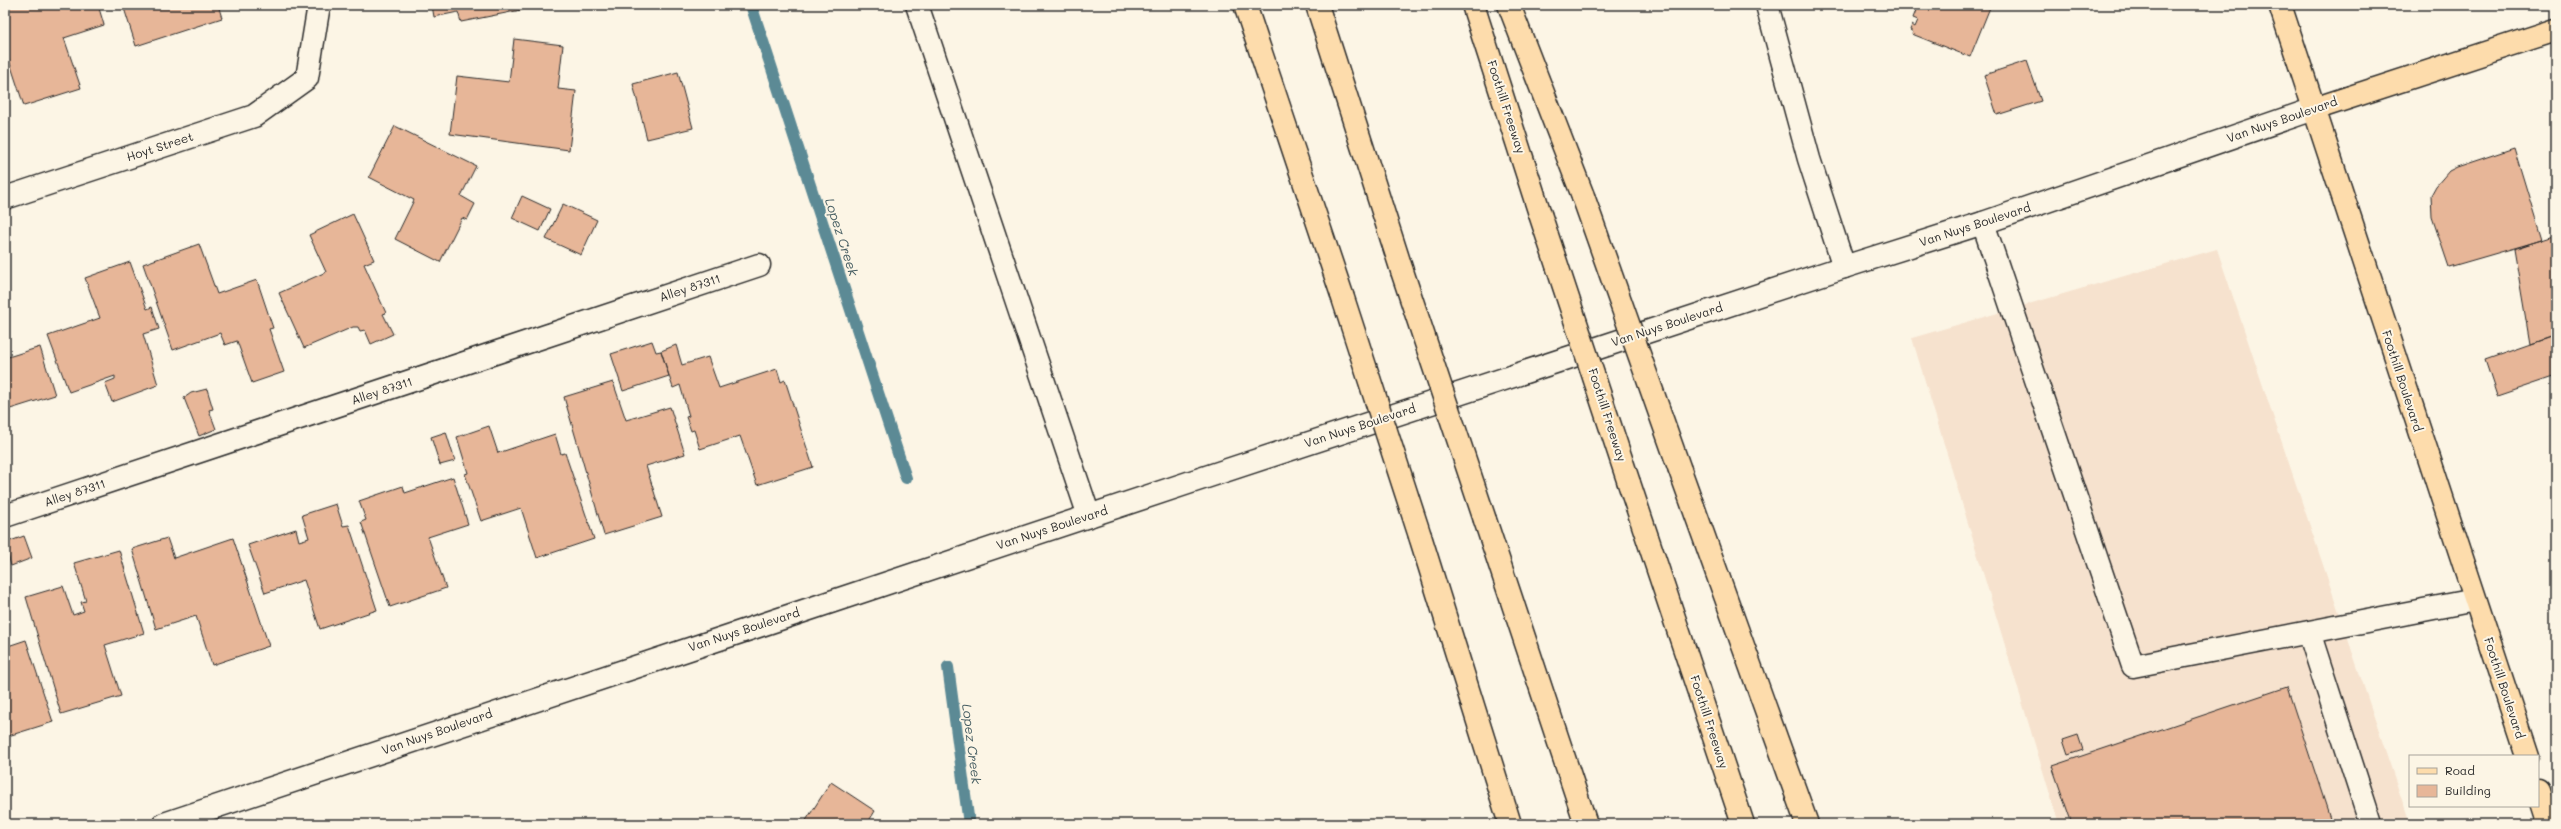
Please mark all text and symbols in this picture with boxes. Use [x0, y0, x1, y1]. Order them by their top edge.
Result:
street label: Foothill Freeway [1484, 58, 1530, 155]
street label: Van Nuys Boulevard [2224, 92, 2340, 146]
street label: Hoyt Street [124, 128, 195, 164]
water label: Lopez Creek [822, 196, 863, 279]
street label: Van Nuys Boulevard [1917, 198, 2033, 250]
street label: Alley 87311 [657, 270, 722, 304]
street label: Van Nuys Boulevard [1609, 298, 1725, 350]
street label: Foothill Boulevard [2379, 328, 2427, 434]
street label: Foothill Freeway [1585, 366, 1631, 463]
street label: Alley 87311 [349, 373, 414, 407]
street label: Van Nuys Boulevard [1302, 399, 1418, 451]
street label: Alley 87311 [42, 475, 107, 509]
street label: Van Nuys Boulevard [994, 501, 1110, 553]
street label: Van Nuys Boulevard [686, 603, 802, 655]
street label: Foothill Boulevard [2481, 635, 2529, 741]
street label: Foothill Freeway [1687, 673, 1733, 770]
water label: Lopez Creek [959, 703, 986, 786]
street label: Van Nuys Boulevard [379, 704, 495, 758]
legend [2409, 755, 2539, 807]
text: Road [2445, 762, 2475, 778]
text: Building [2445, 782, 2491, 798]

